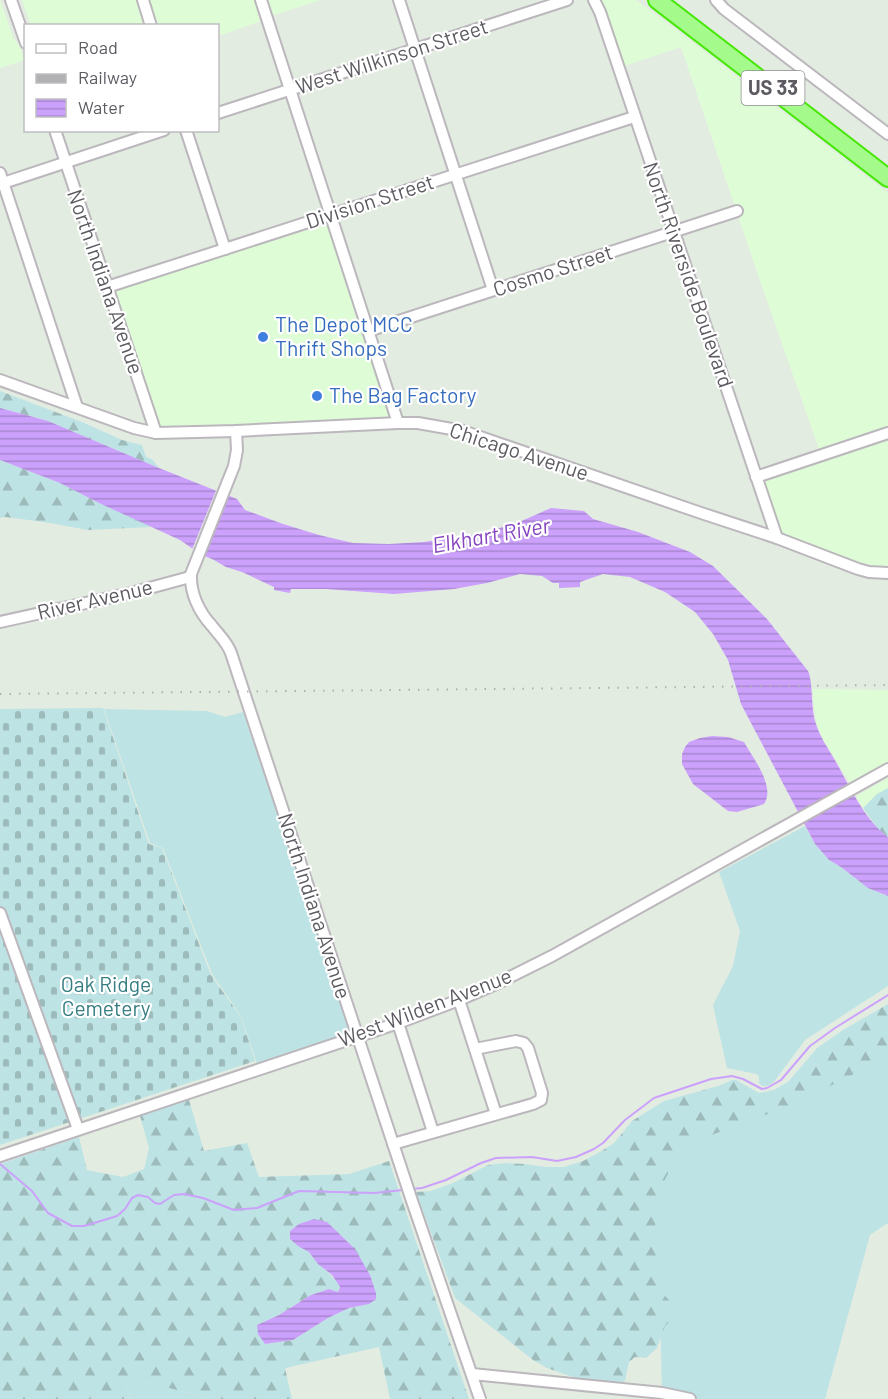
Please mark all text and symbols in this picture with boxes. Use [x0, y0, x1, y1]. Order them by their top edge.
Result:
street label: West Wilkinson Street [292, 13, 491, 98]
legend [24, 24, 219, 132]
text: Road [78, 36, 118, 58]
text: Railway [78, 66, 137, 88]
road number: US 33 [742, 71, 804, 105]
text: Water [78, 96, 125, 118]
street label: North Riverside Boulevard [639, 159, 740, 391]
street label: Division Street [302, 168, 437, 233]
street label: North Indiana Avenue [63, 186, 150, 377]
street label: Cosmo Street [489, 238, 616, 301]
place label: The Depot MCC Thrift Shops [275, 311, 413, 360]
marker: The Depot MCC Thrift Shops [256, 330, 270, 344]
place label: The Bag Factory [329, 382, 477, 407]
marker: The Bag Factory [310, 389, 324, 403]
street label: Chicago Avenue [447, 416, 592, 485]
water label: Elkhart River [430, 511, 553, 557]
street label: River Avenue [35, 573, 155, 624]
street label: North Indiana Avenue [274, 809, 357, 1002]
street label: West Wilden Avenue [334, 962, 515, 1051]
park label: Oak Ridge Cemetery [61, 971, 151, 1020]

